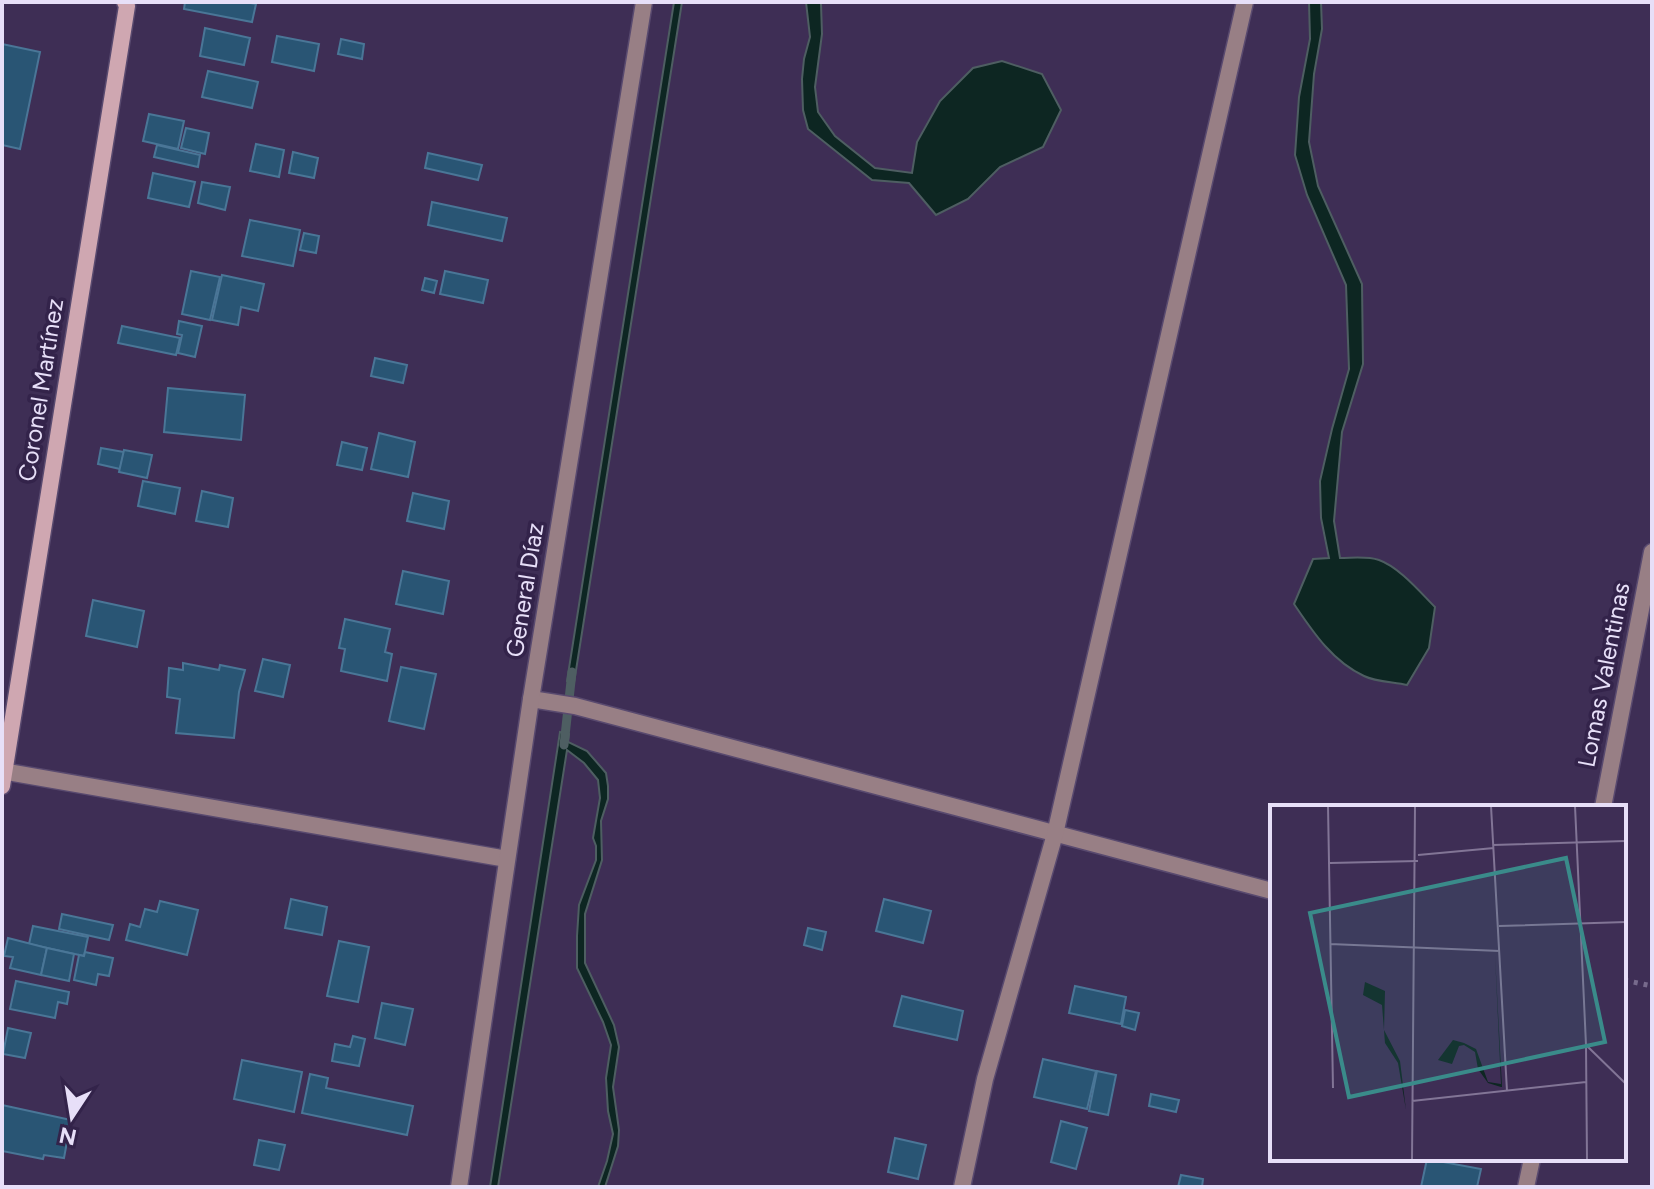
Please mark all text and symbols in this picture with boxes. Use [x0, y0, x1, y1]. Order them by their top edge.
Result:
street label: Coronel Martínez [12, 297, 69, 483]
street label: General Díaz [500, 521, 549, 659]
street label: Lomas Valentinas [1571, 580, 1636, 770]
inset map [1270, 805, 1626, 1161]
north arrow [32, 1077, 112, 1157]
text: N [57, 1121, 79, 1151]

